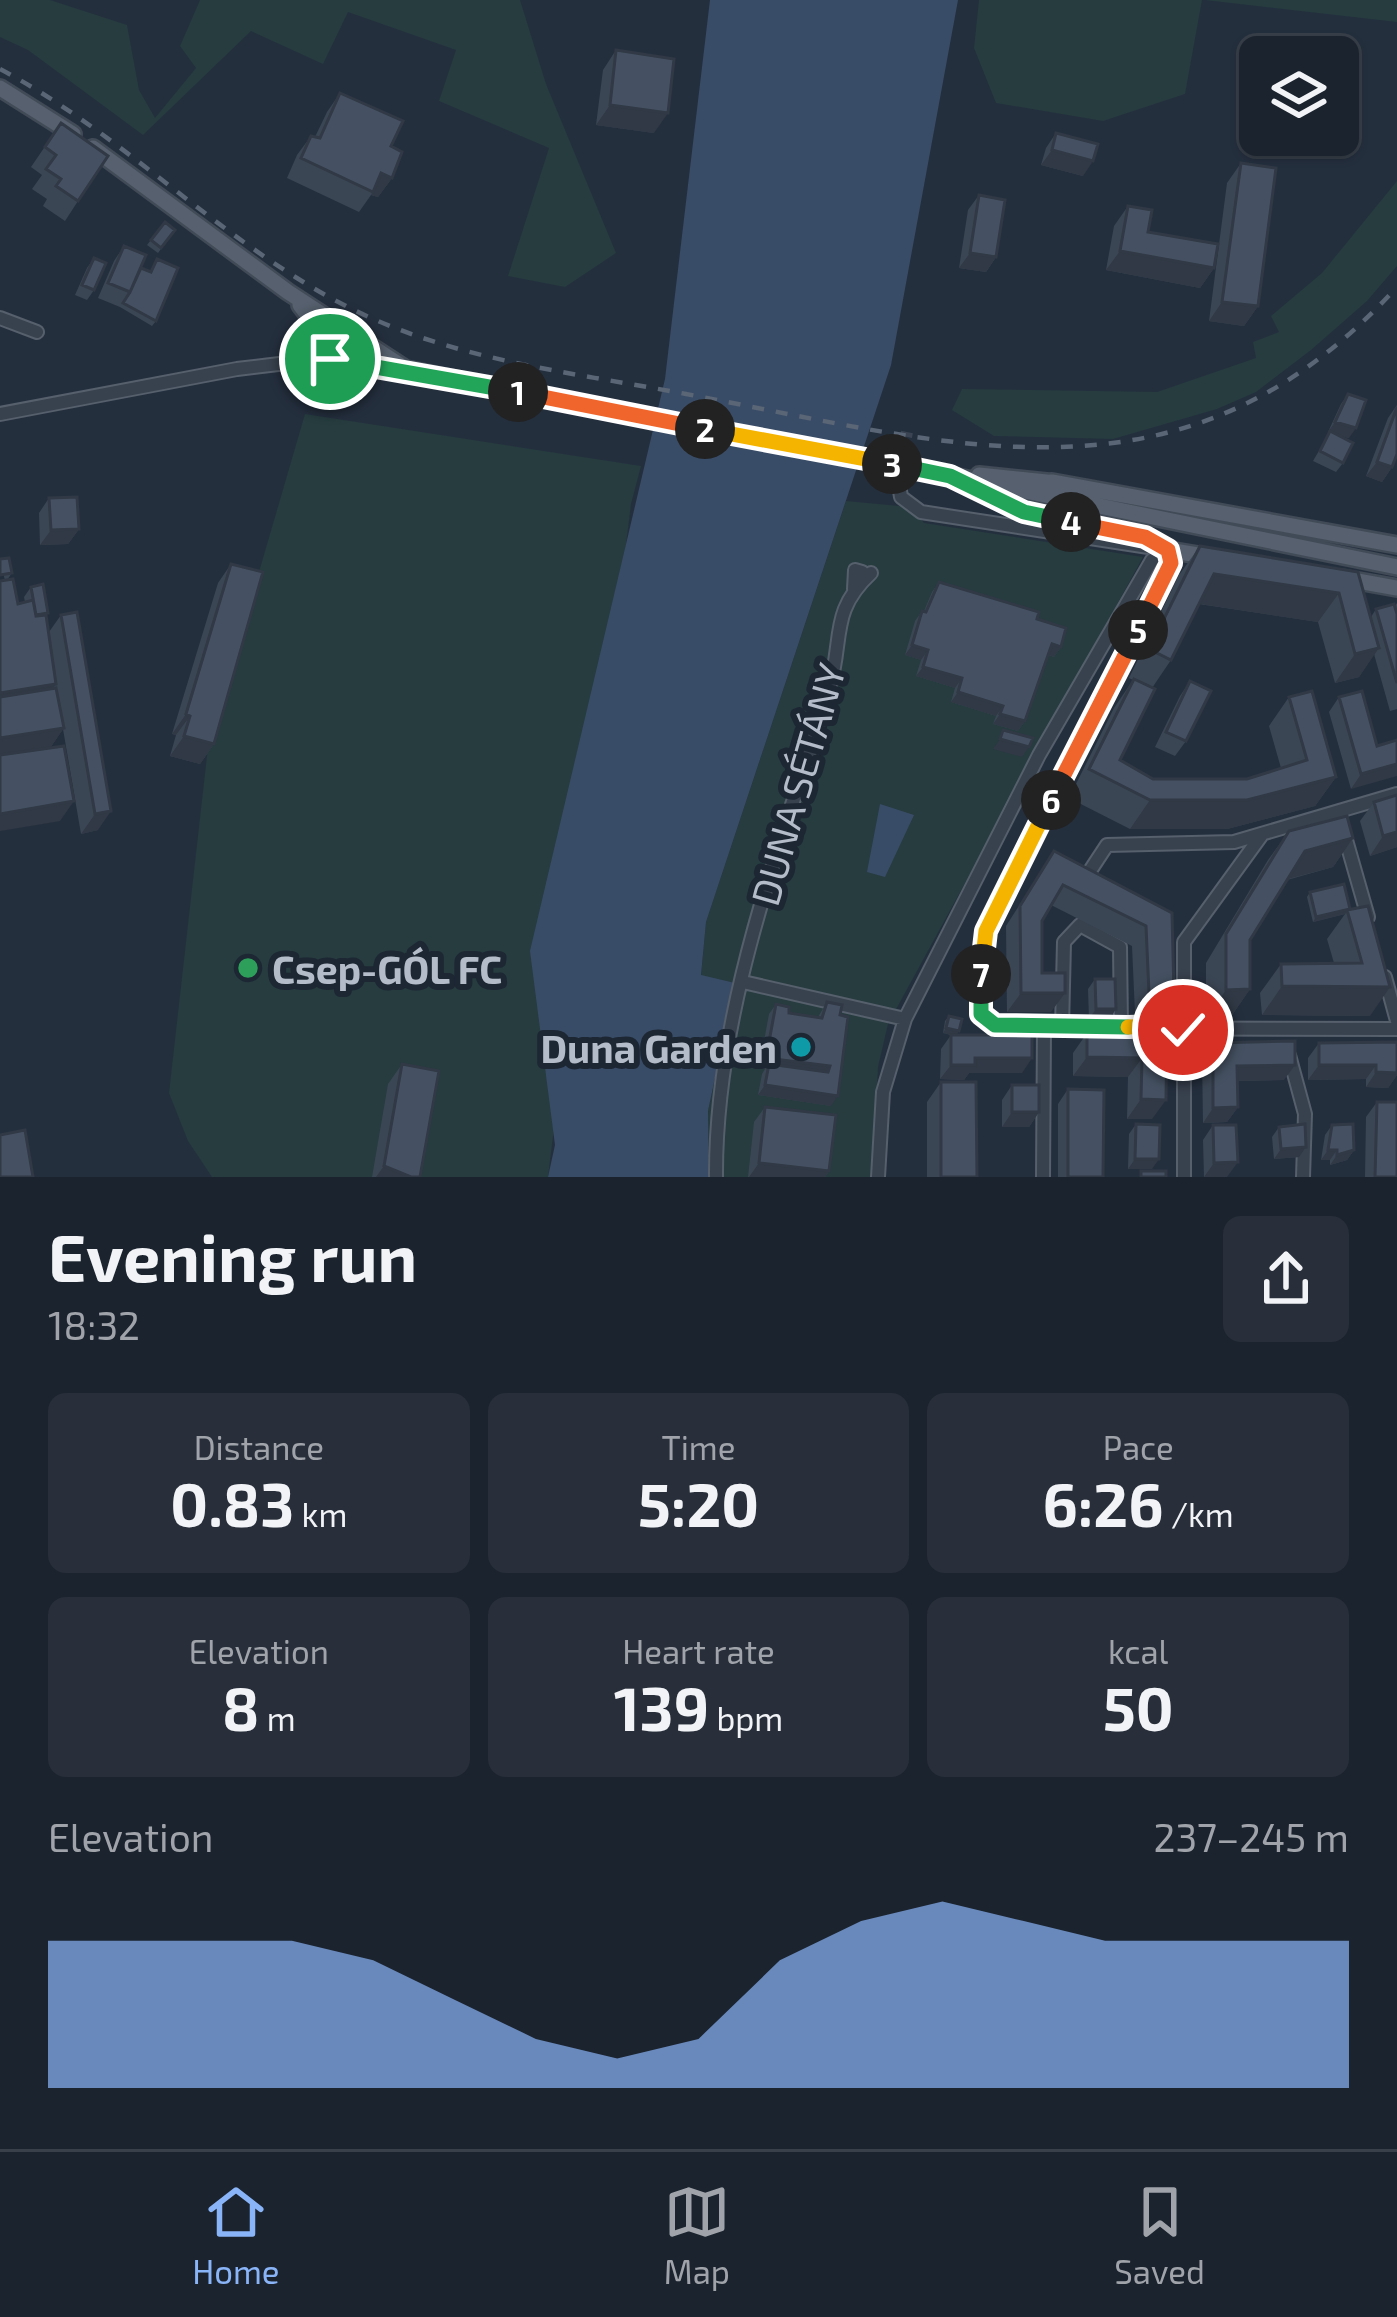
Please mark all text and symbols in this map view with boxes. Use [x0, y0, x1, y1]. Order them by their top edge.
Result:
map controls [1239, 36, 1359, 156]
button: layers [1239, 36, 1359, 156]
pin [279, 308, 381, 410]
icon: arrive [297, 326, 363, 392]
pin: 1 [488, 362, 548, 422]
text: 1 [511, 372, 525, 412]
pin: 2 [675, 399, 735, 459]
text: 2 [695, 409, 715, 449]
pin: 3 [862, 434, 922, 494]
text: 3 [883, 444, 901, 484]
pin: 4 [1041, 492, 1101, 552]
text: 4 [1060, 502, 1082, 542]
pin: 5 [1108, 600, 1168, 660]
text: 5 [1129, 610, 1147, 650]
street label: DUNA SÉTÁNY [740, 658, 854, 910]
pin: 6 [1021, 770, 1081, 830]
text: 6 [1041, 780, 1061, 820]
pin: 7 [951, 944, 1011, 1004]
place label: Csep-GÓL FC [272, 945, 502, 992]
text: 7 [972, 954, 990, 994]
marker: Csep-GÓL FC [235, 955, 261, 981]
pin [1132, 979, 1234, 1081]
icon: check [1150, 997, 1216, 1063]
place label: Duna Garden [540, 1024, 777, 1071]
marker: Duna Garden [788, 1034, 814, 1060]
text: Evening run [48, 1216, 417, 1295]
button: share [1223, 1216, 1349, 1342]
text: 18:32 [48, 1301, 140, 1348]
text: Distance [194, 1427, 324, 1467]
text: Time [661, 1427, 735, 1467]
text: Pace [1103, 1427, 1174, 1467]
text: 0.83 [170, 1467, 294, 1539]
text: 5:20 [638, 1467, 759, 1539]
text: 6:26 [1043, 1467, 1164, 1539]
text: km [294, 1494, 347, 1534]
text: /km [1164, 1494, 1234, 1534]
text: Elevation [189, 1631, 329, 1671]
text: Heart rate [622, 1631, 775, 1671]
text: kcal [1108, 1631, 1168, 1671]
text: 8 [222, 1671, 259, 1743]
text: 139 [614, 1671, 709, 1743]
text: 50 [1103, 1671, 1174, 1743]
text: m [259, 1698, 296, 1738]
text: bpm [709, 1698, 783, 1738]
text: Elevation [48, 1813, 213, 1860]
text: 237–245 m [1153, 1813, 1349, 1860]
tab: Home [192, 2179, 280, 2291]
tab: Map [664, 2179, 730, 2291]
tab: Saved [1114, 2179, 1205, 2291]

